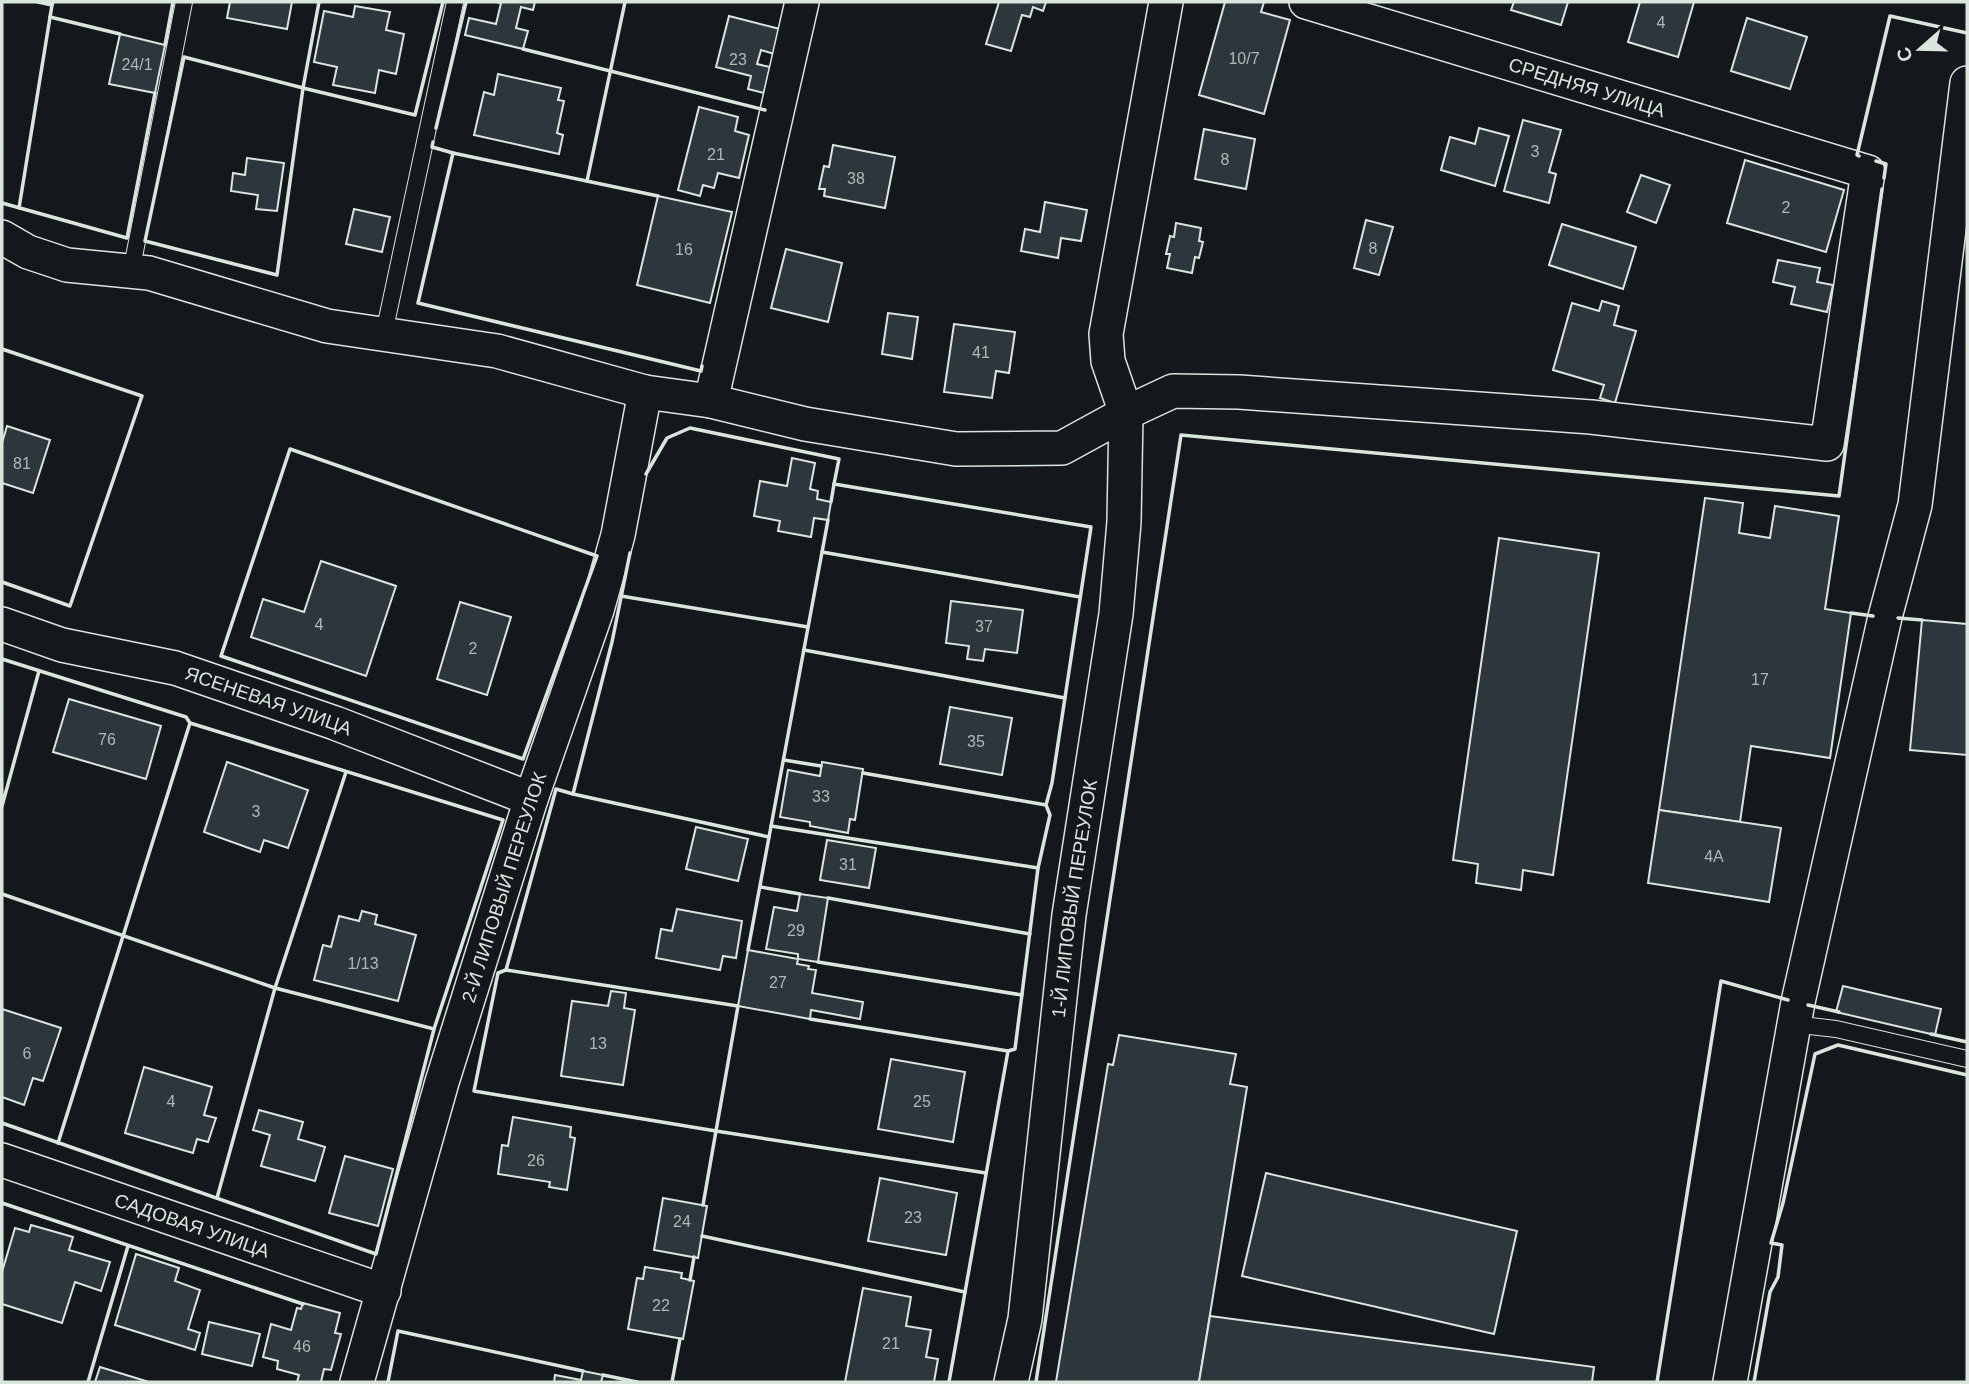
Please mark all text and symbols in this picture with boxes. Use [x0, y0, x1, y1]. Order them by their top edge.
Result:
house number: 4 [1657, 14, 1666, 31]
north arrow [1885, 14, 1955, 84]
text: С [1892, 44, 1917, 65]
house number: 10/7 [1228, 50, 1260, 67]
house number: 23 [729, 51, 747, 68]
street label: СРЕДНЯЯ УЛИЦА [1506, 54, 1668, 121]
house number: 24/1 [121, 56, 153, 73]
house number: 3 [1531, 143, 1540, 160]
house number: 21 [707, 146, 725, 163]
house number: 8 [1221, 151, 1230, 168]
house number: 38 [847, 170, 865, 187]
house number: 2 [1782, 199, 1791, 216]
house number: 8 [1369, 240, 1378, 257]
house number: 16 [675, 241, 693, 258]
house number: 41 [972, 344, 990, 361]
house number: 81 [13, 455, 31, 472]
house number: 4 [315, 616, 324, 633]
house number: 37 [975, 618, 993, 635]
house number: 2 [469, 640, 478, 657]
street label: ЯСЕНЕВАЯ УЛИЦА [183, 662, 355, 740]
house number: 17 [1751, 671, 1769, 688]
house number: 76 [98, 731, 116, 748]
house number: 35 [967, 733, 985, 750]
street label: 2-Й ЛИПОВЫЙ ПЕРЕУЛОК [458, 770, 551, 1005]
street label: 1-Й ЛИПОВЫЙ ПЕРЕУЛОК [1048, 778, 1101, 1019]
house number: 33 [812, 788, 830, 805]
house number: 3 [252, 803, 261, 820]
house number: 4А [1704, 848, 1724, 865]
house number: 31 [839, 856, 857, 873]
house number: 29 [787, 922, 805, 939]
house number: 1/13 [347, 955, 379, 972]
house number: 27 [769, 974, 787, 991]
house number: 13 [589, 1035, 607, 1052]
house number: 6 [23, 1045, 32, 1062]
house number: 4 [167, 1093, 176, 1110]
house number: 25 [913, 1093, 931, 1110]
house number: 26 [527, 1152, 545, 1169]
street label: САДОВАЯ УЛИЦА [112, 1189, 272, 1262]
house number: 23 [904, 1209, 922, 1226]
house number: 24 [673, 1213, 691, 1230]
house number: 22 [652, 1297, 670, 1314]
house number: 21 [882, 1335, 900, 1352]
house number: 46 [293, 1338, 311, 1355]

